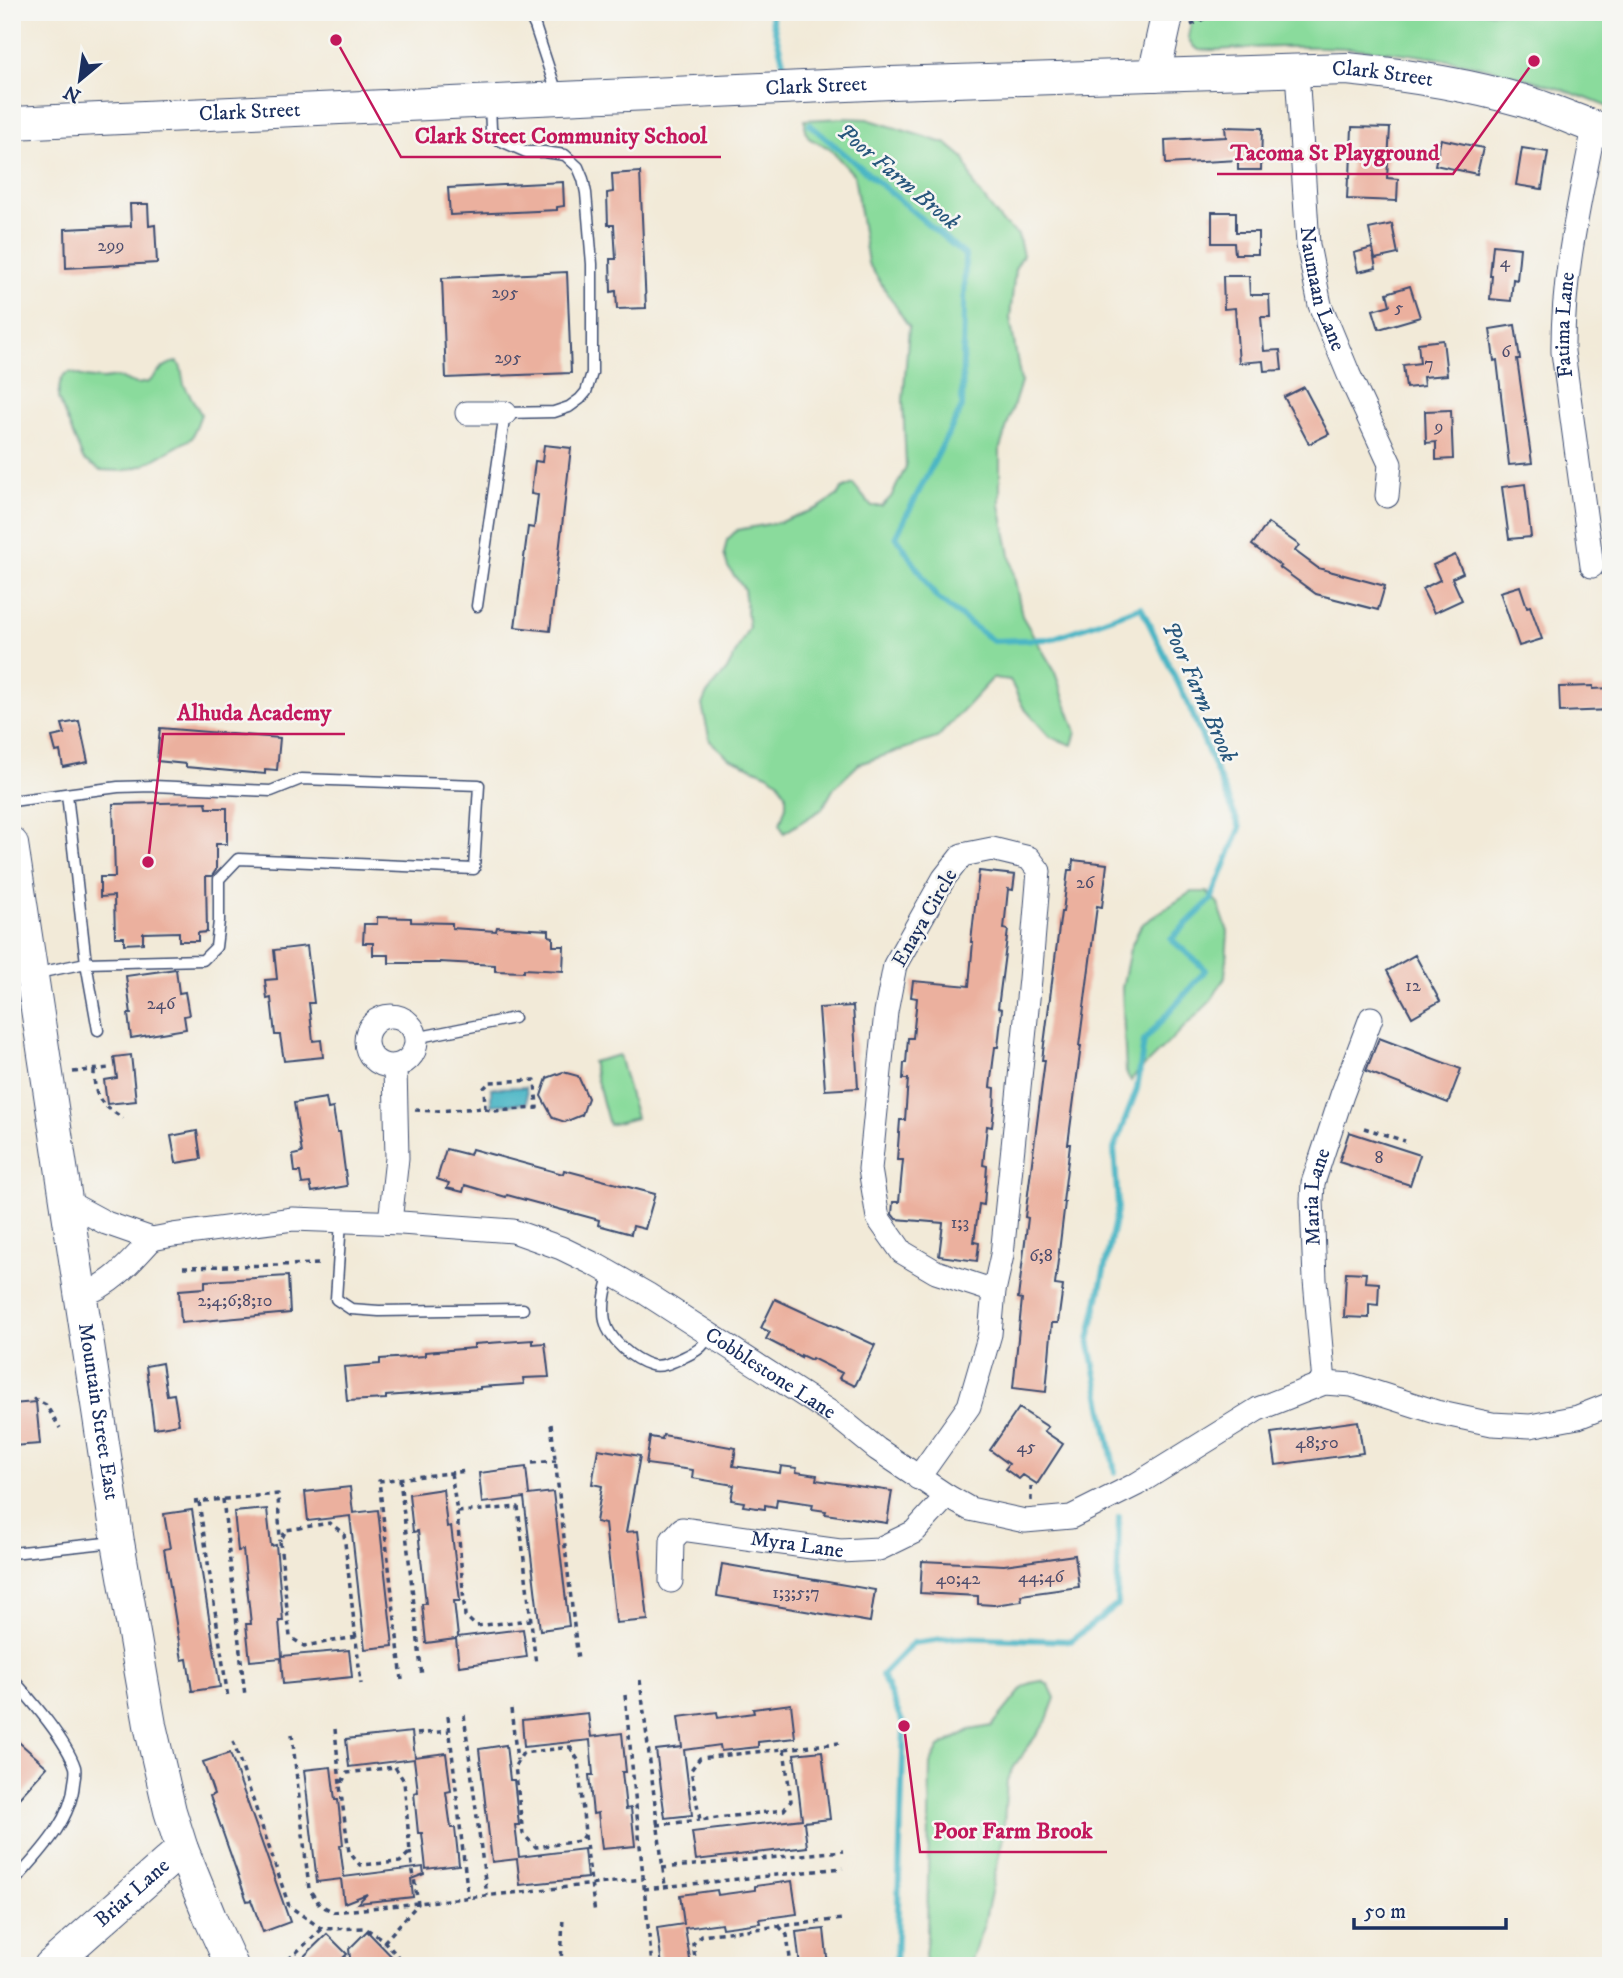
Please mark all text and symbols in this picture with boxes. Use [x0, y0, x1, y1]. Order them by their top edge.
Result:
north arrow [46, 46, 116, 116]
street label: Clark Street [1332, 56, 1435, 93]
street label: Clark Street [765, 71, 868, 102]
text: N [60, 80, 85, 107]
street label: Clark Street [198, 97, 301, 127]
callout: Clark Street Community School [401, 113, 721, 157]
water label: Poor Farm Brook [831, 117, 966, 237]
text: Clark Street Community School [415, 122, 708, 151]
callout: Tacoma St Playground [1217, 130, 1453, 174]
text: Tacoma St Playground [1230, 139, 1440, 168]
street label: Naumaan Lane [1294, 226, 1351, 355]
house number: 299 [98, 235, 124, 257]
house number: 4 [1500, 251, 1511, 273]
street label: Fatima Lane [1550, 270, 1581, 380]
house number: 295 [492, 282, 518, 304]
house number: 5 [1395, 297, 1404, 319]
house number: 6 [1501, 341, 1511, 363]
house number: 295 [495, 347, 521, 369]
house number: 7 [1424, 353, 1434, 375]
house number: 9 [1434, 416, 1443, 438]
water label: Poor Farm Brook [1155, 617, 1243, 767]
callout: Alhuda Academy [163, 690, 345, 734]
text: Alhuda Academy [176, 699, 332, 728]
street label: Enaya Circle [886, 864, 964, 972]
house number: 26 [1076, 872, 1095, 894]
house number: 12 [1405, 975, 1421, 997]
house number: 246 [147, 993, 176, 1015]
street label: Maria Lane [1299, 1145, 1337, 1246]
house number: 8 [1374, 1147, 1384, 1169]
house number: 1;3 [951, 1212, 969, 1234]
house number: 6;8 [1029, 1245, 1053, 1267]
house number: 2;4;6;8;10 [197, 1290, 273, 1312]
street label: Mountain Street East [72, 1321, 124, 1502]
street label: Cobblestone Lane [700, 1322, 841, 1425]
house number: 48;50 [1295, 1432, 1339, 1454]
house number: 45 [1016, 1436, 1036, 1458]
street label: Myra Lane [749, 1526, 845, 1564]
house number: 44;46 [1018, 1566, 1065, 1588]
house number: 40;42 [936, 1568, 980, 1590]
house number: 1;3;5;7 [772, 1582, 820, 1604]
callout: Poor Farm Brook [920, 1808, 1107, 1852]
text: Poor Farm Brook [933, 1817, 1093, 1846]
street label: Briar Lane [90, 1853, 175, 1933]
scale bar [1354, 1887, 1506, 1931]
text: 50 m [1364, 1899, 1406, 1925]

